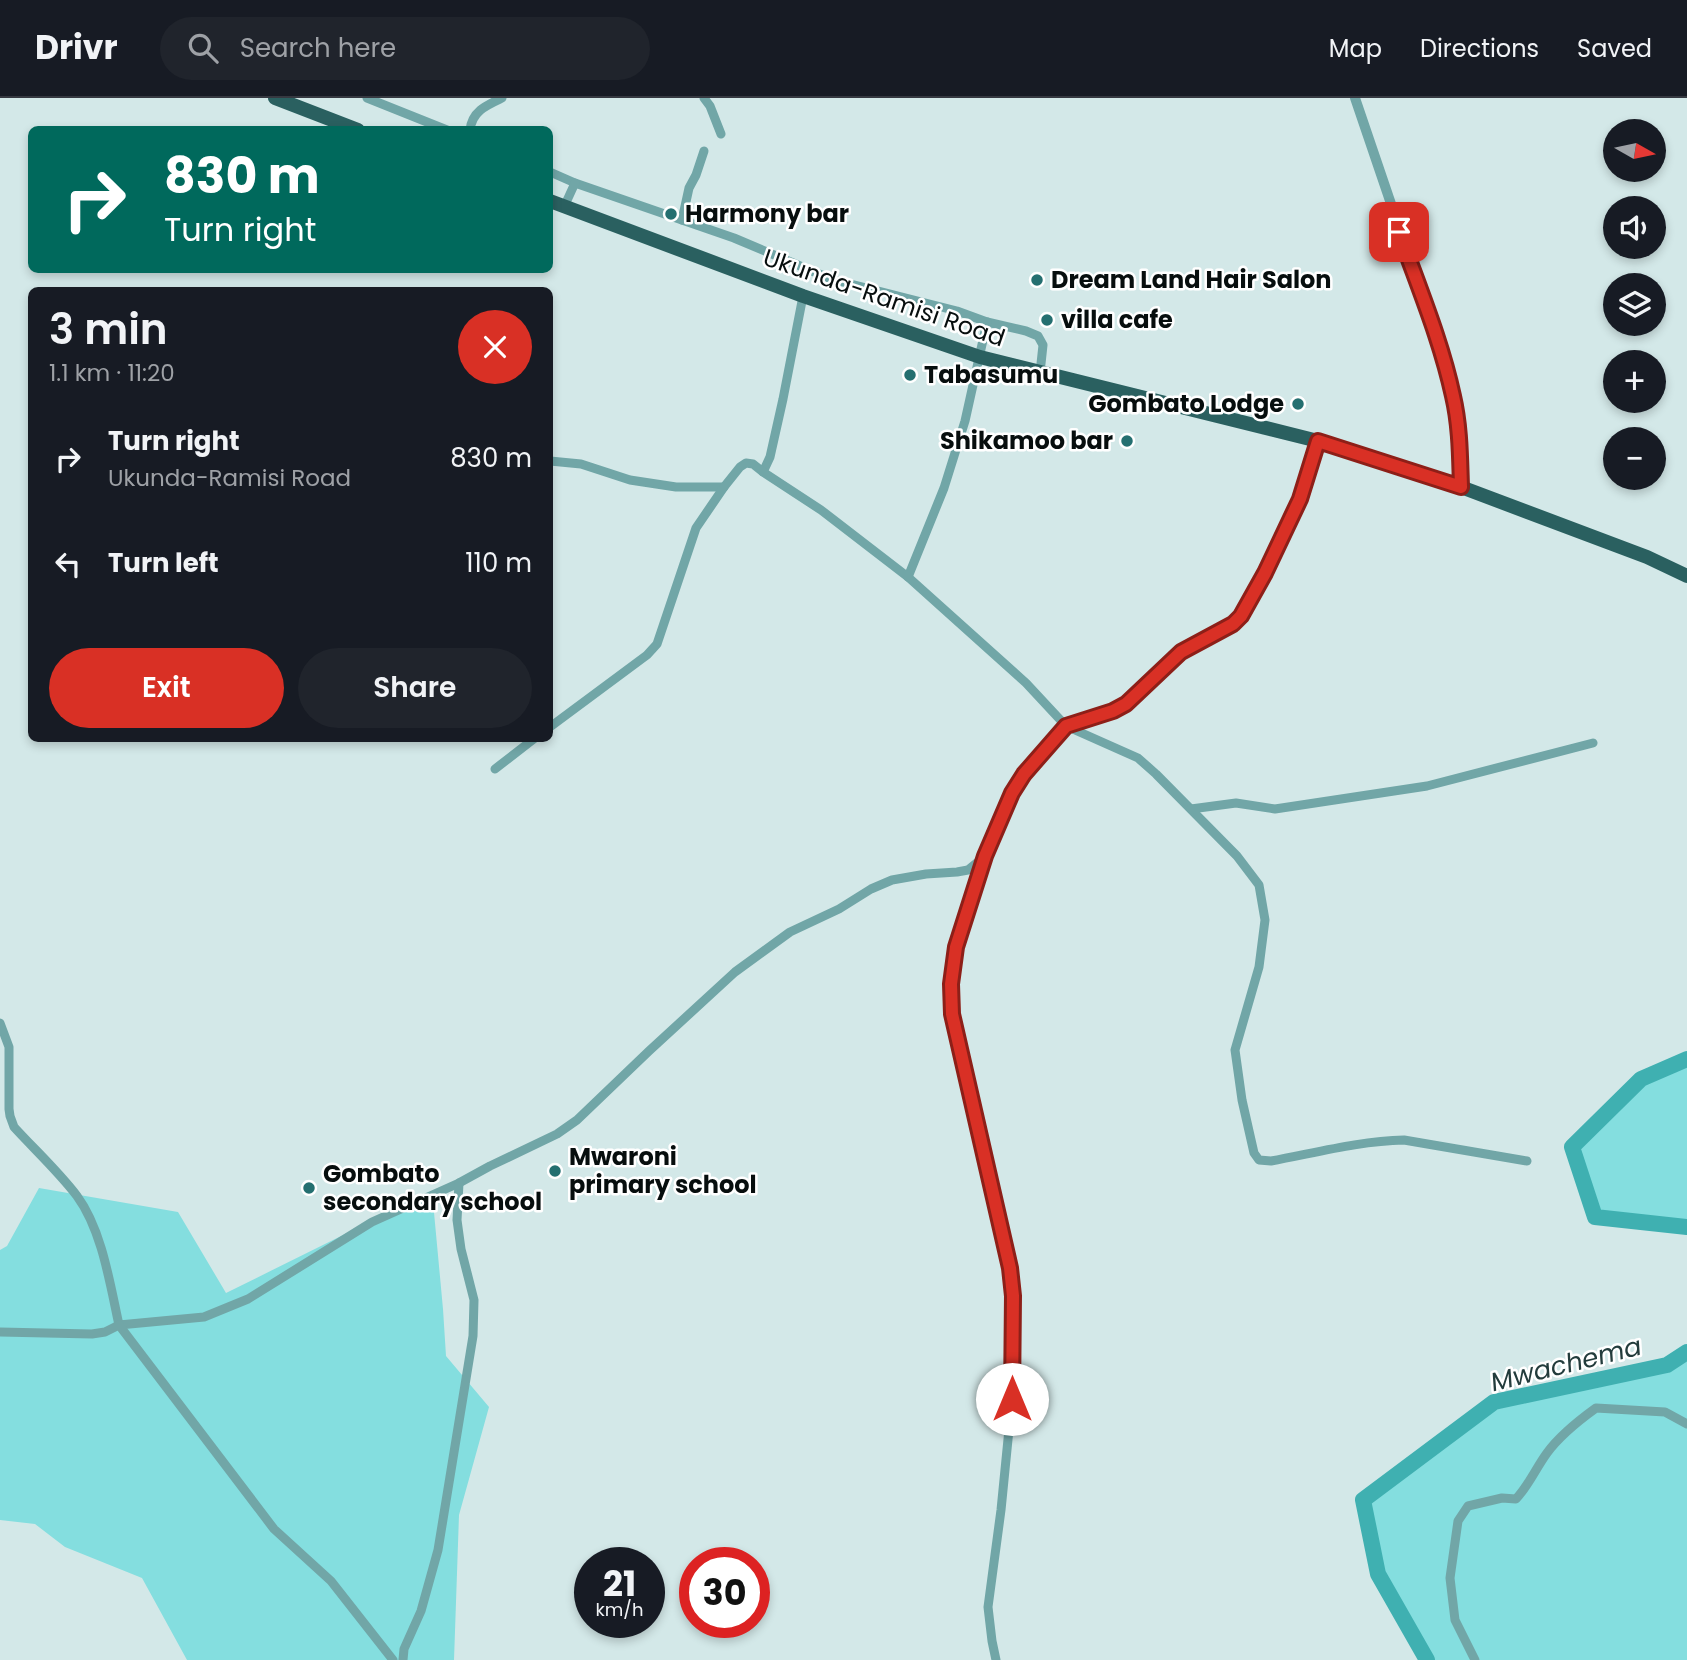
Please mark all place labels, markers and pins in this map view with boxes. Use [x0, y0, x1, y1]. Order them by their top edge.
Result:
place label: Harmony bar [685, 197, 849, 230]
pin [1369, 202, 1429, 262]
marker: Harmony bar [663, 206, 679, 222]
place label: Dream Land Hair Salon [1051, 263, 1332, 296]
marker: Dream Land Hair Salon [1029, 272, 1045, 288]
place label: villa cafe [1061, 303, 1173, 336]
marker: villa cafe [1039, 312, 1055, 328]
place label: Tabasumu [924, 358, 1058, 391]
marker: Tabasumu [902, 367, 918, 383]
place label: Gombato Lodge [1088, 387, 1284, 420]
marker: Gombato Lodge [1290, 396, 1306, 412]
place label: Shikamoo bar [940, 424, 1113, 457]
marker: Shikamoo bar [1119, 433, 1135, 449]
place label: Mwaroni primary school [569, 1140, 757, 1201]
place label: Gombato secondary school [323, 1157, 542, 1218]
marker: Mwaroni primary school [547, 1163, 563, 1179]
marker: Gombato secondary school [301, 1180, 317, 1196]

